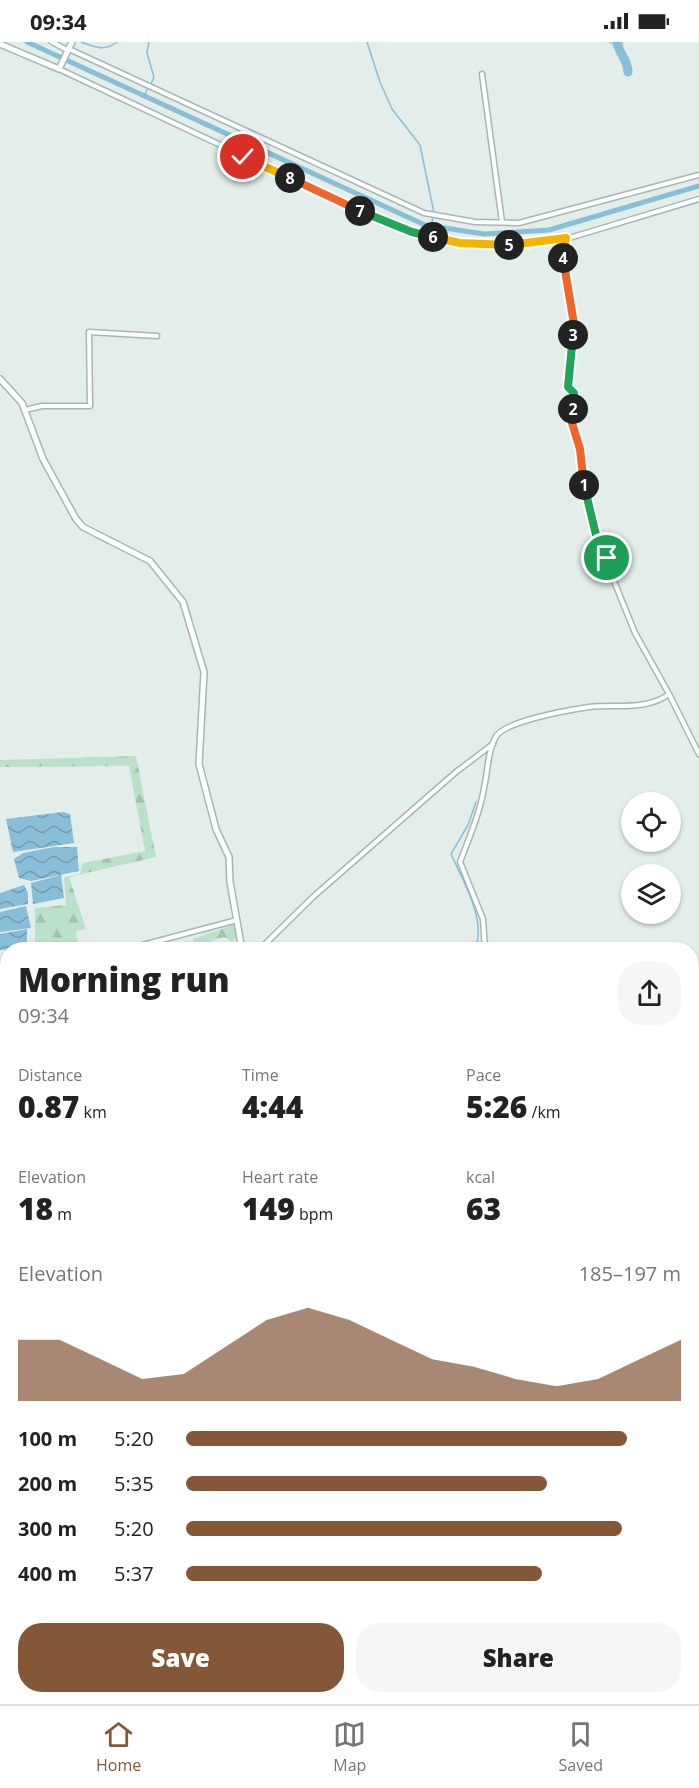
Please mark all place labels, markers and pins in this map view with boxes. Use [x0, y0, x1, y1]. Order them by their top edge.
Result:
pin [217, 131, 268, 182]
pin: 8 [275, 163, 305, 193]
pin: 7 [345, 196, 375, 226]
pin: 6 [418, 222, 448, 252]
pin: 5 [494, 230, 524, 260]
pin: 4 [548, 243, 578, 273]
pin: 3 [558, 320, 588, 350]
pin: 2 [558, 394, 588, 424]
pin: 1 [569, 470, 599, 500]
pin [581, 532, 632, 583]

